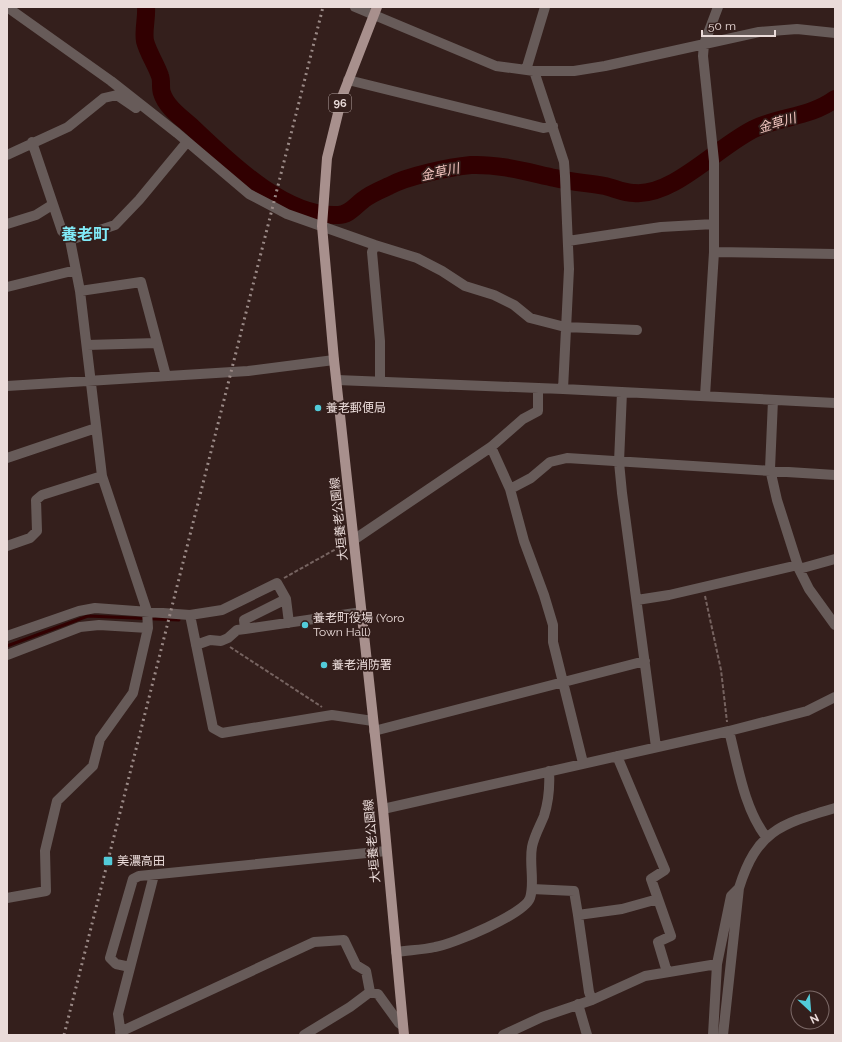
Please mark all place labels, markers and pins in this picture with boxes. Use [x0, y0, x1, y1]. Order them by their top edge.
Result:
place label: 養老郵便局 [326, 401, 386, 415]
marker: 養老郵便局 [313, 403, 323, 413]
place label: 養老町役場 (Yoro Town Hall) [313, 611, 404, 639]
marker: 養老町役場 (Yoro Town Hall) [300, 620, 310, 630]
place label: 養老消防署 [332, 658, 392, 672]
marker: 養老消防署 [319, 660, 329, 670]
place label: 美濃高田 [117, 854, 165, 868]
marker: 美濃高田 [102, 855, 114, 867]

